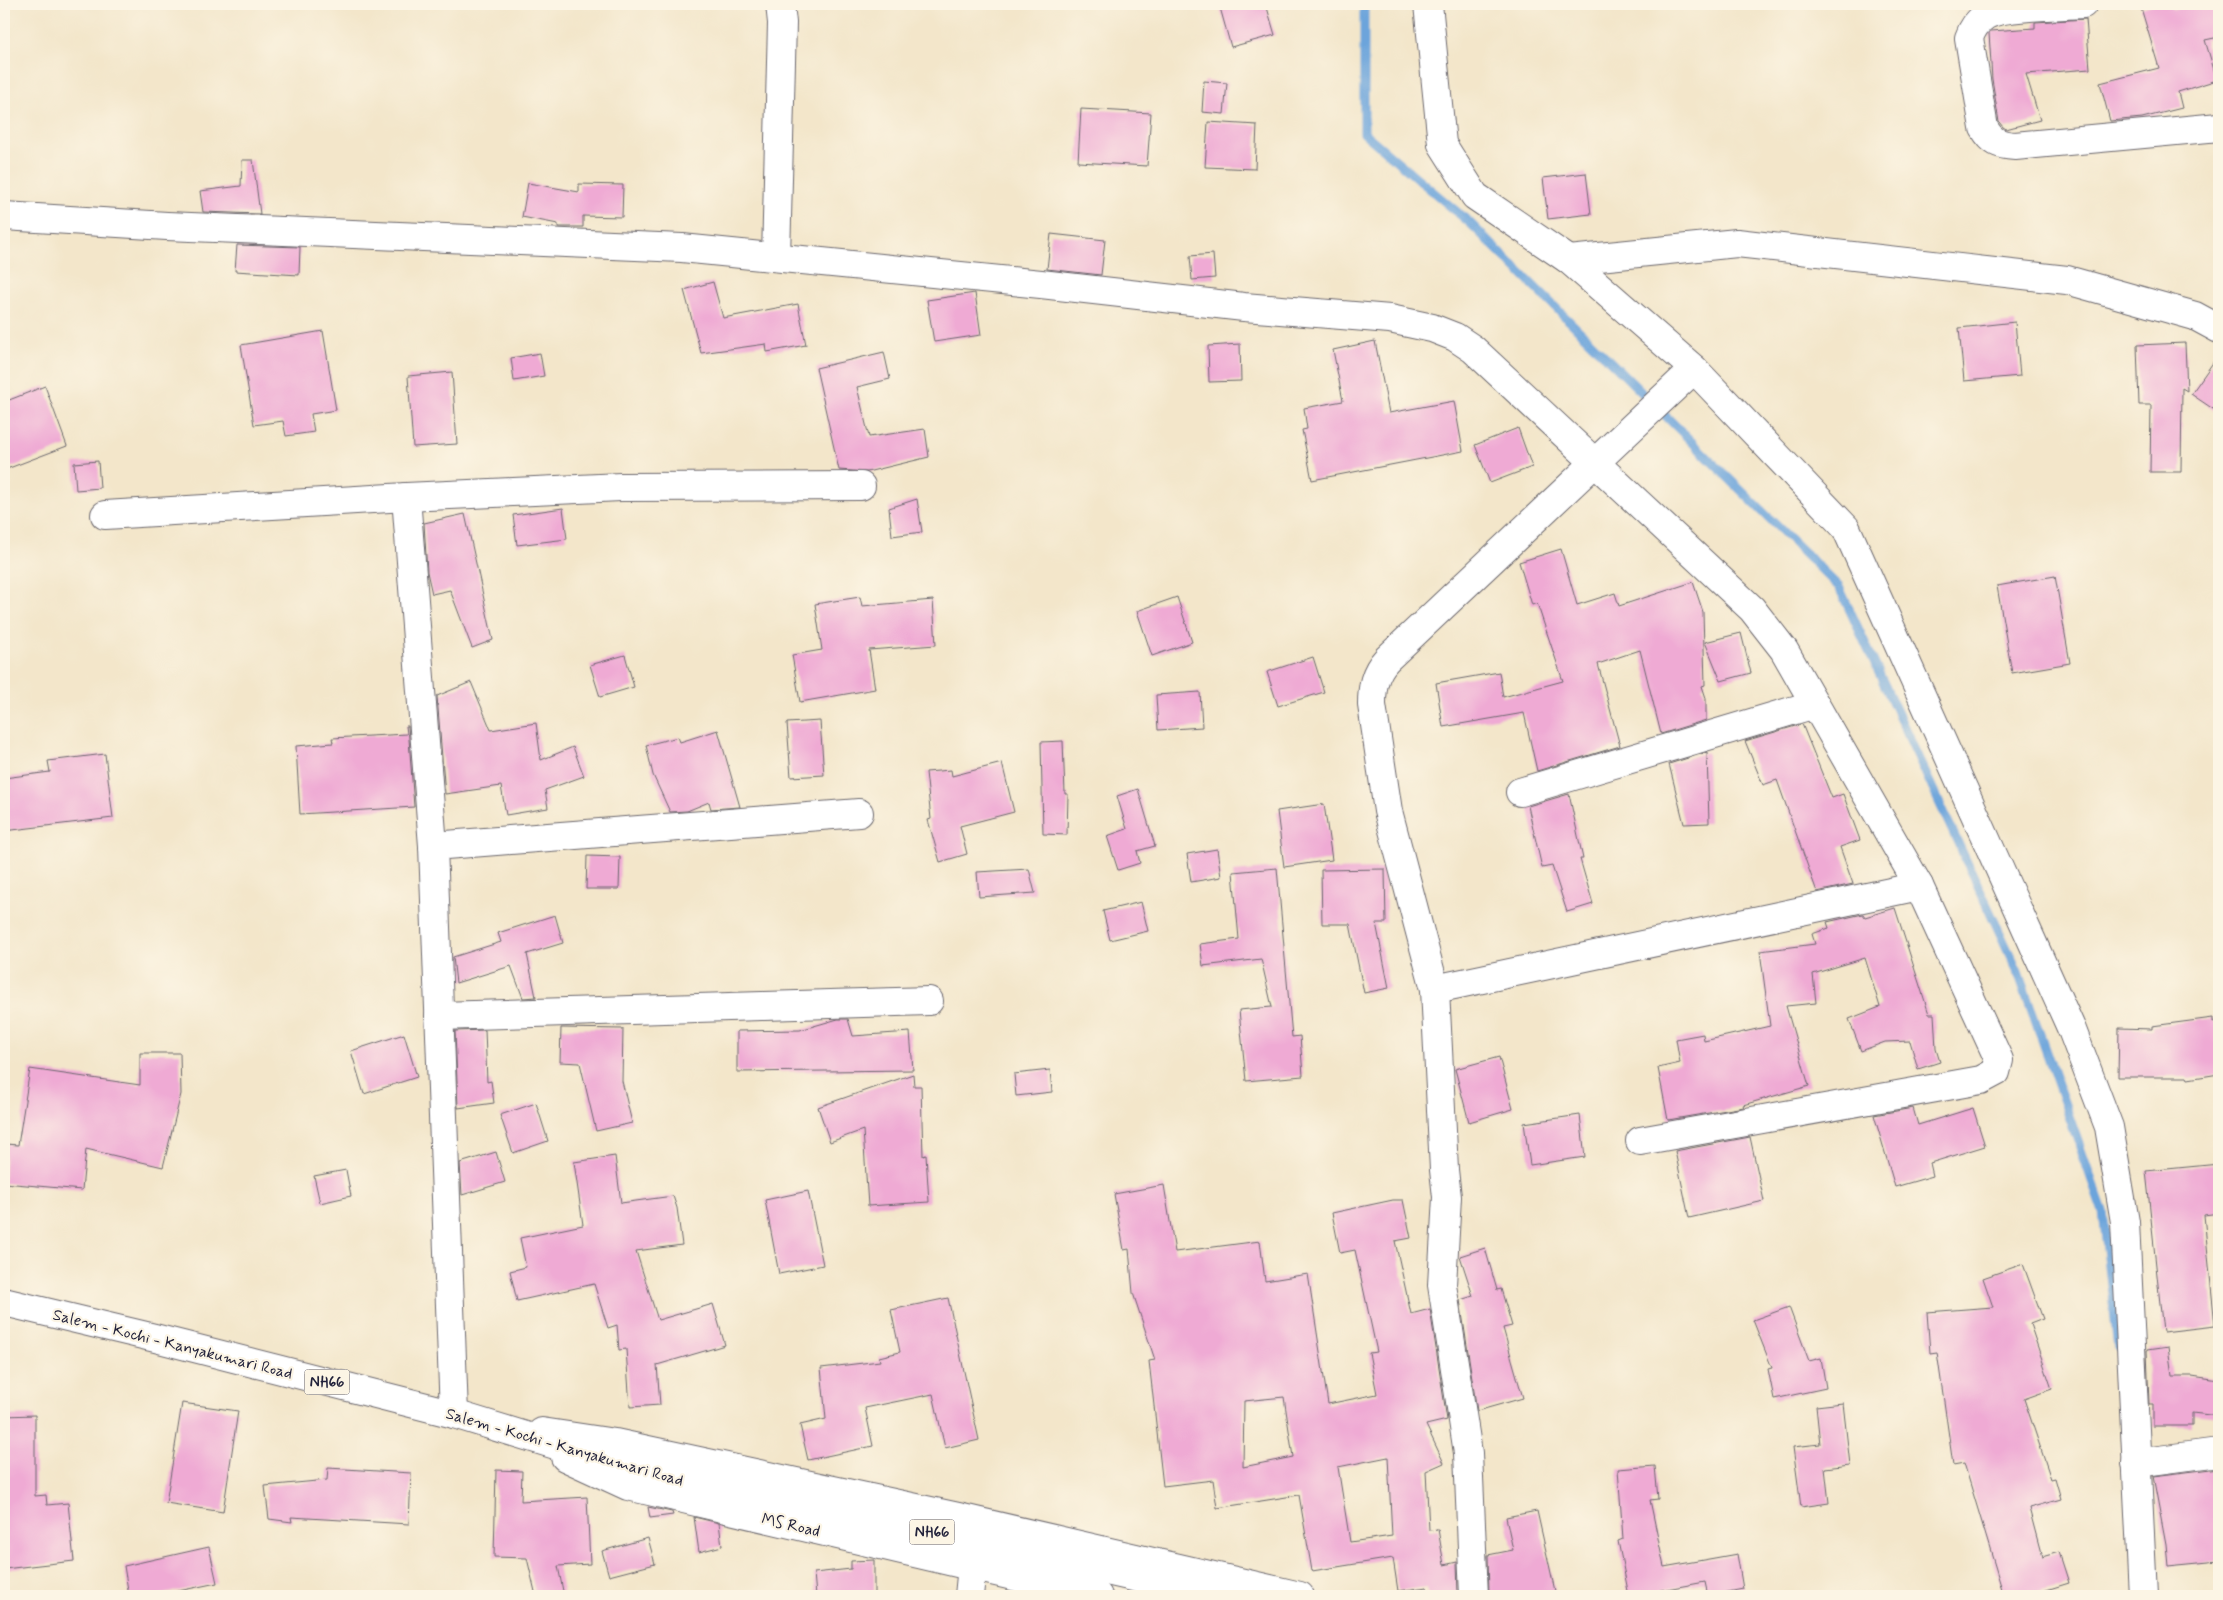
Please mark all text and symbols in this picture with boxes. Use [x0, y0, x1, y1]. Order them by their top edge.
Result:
street label: Salem - Kochi - Kanyakumari Road [51, 1304, 295, 1384]
road number: NH66 [304, 1370, 350, 1394]
street label: Salem - Kochi - Kanyakumari Road [443, 1403, 686, 1491]
street label: MS Road [759, 1509, 822, 1542]
road number: NH66 [910, 1520, 954, 1544]

